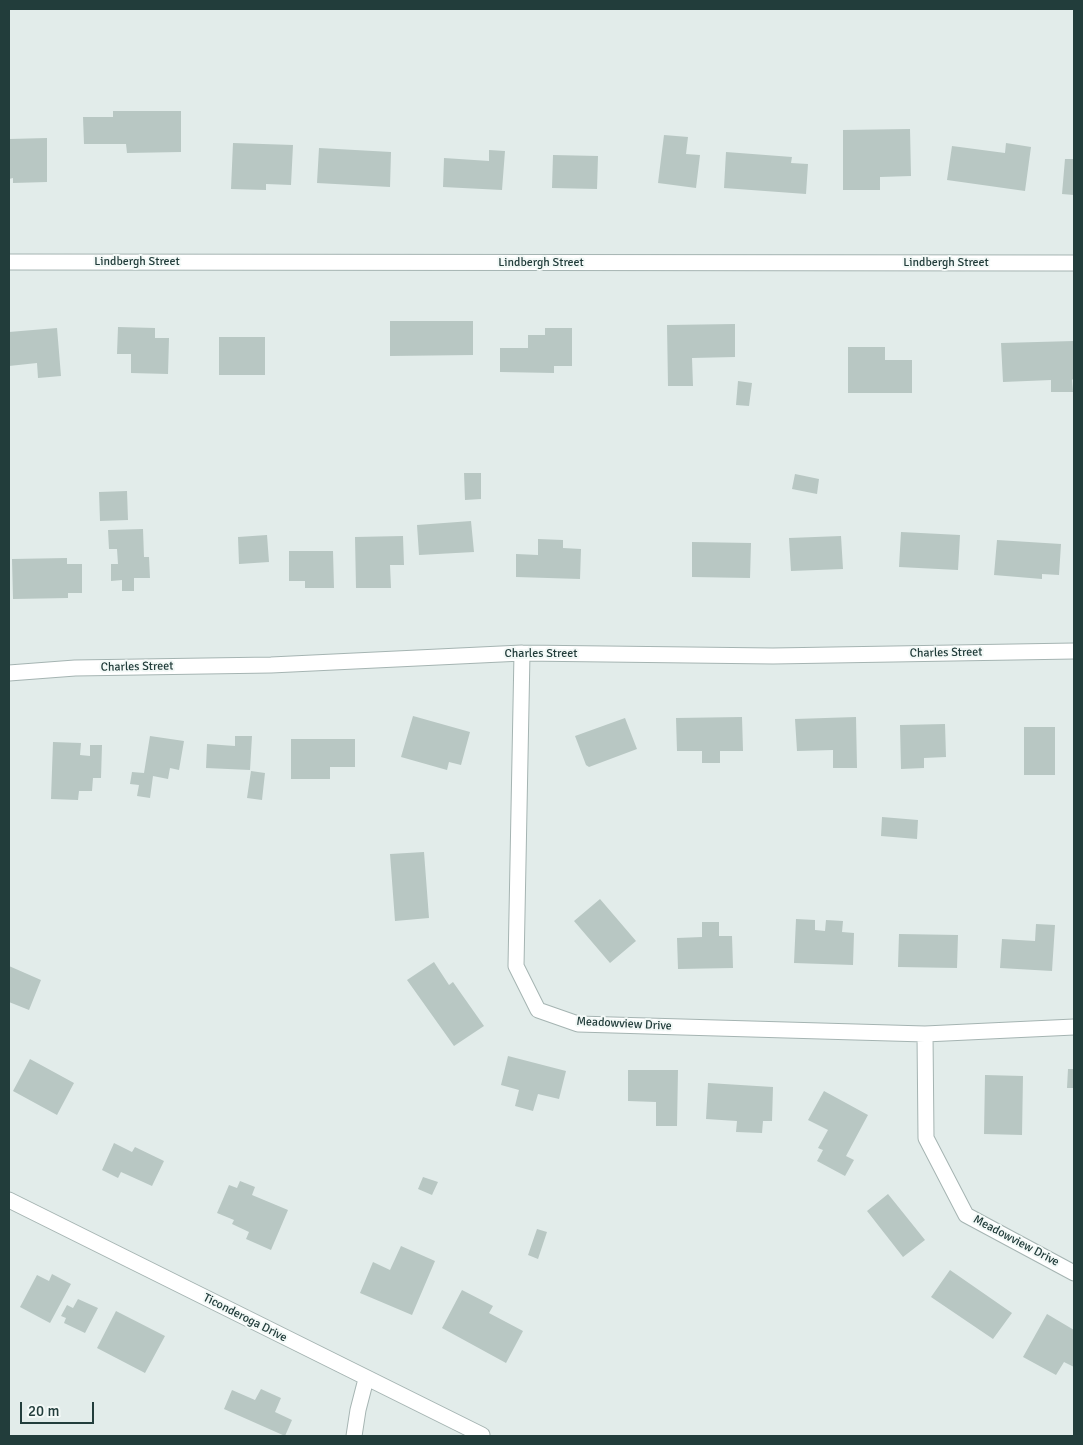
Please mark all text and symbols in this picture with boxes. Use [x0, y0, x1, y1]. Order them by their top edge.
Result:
street label: Lindbergh Street [94, 255, 180, 269]
street label: Lindbergh Street [498, 256, 584, 270]
street label: Lindbergh Street [903, 256, 989, 270]
street label: Charles Street [909, 645, 983, 661]
street label: Charles Street [505, 647, 577, 661]
street label: Charles Street [100, 659, 174, 675]
street label: Meadowview Drive [576, 1014, 672, 1034]
street label: Meadowview Drive [970, 1212, 1062, 1270]
street label: Ticonderoga Drive [201, 1291, 289, 1345]
scale bar [22, 1392, 96, 1424]
text: 20 m [28, 1402, 59, 1420]

